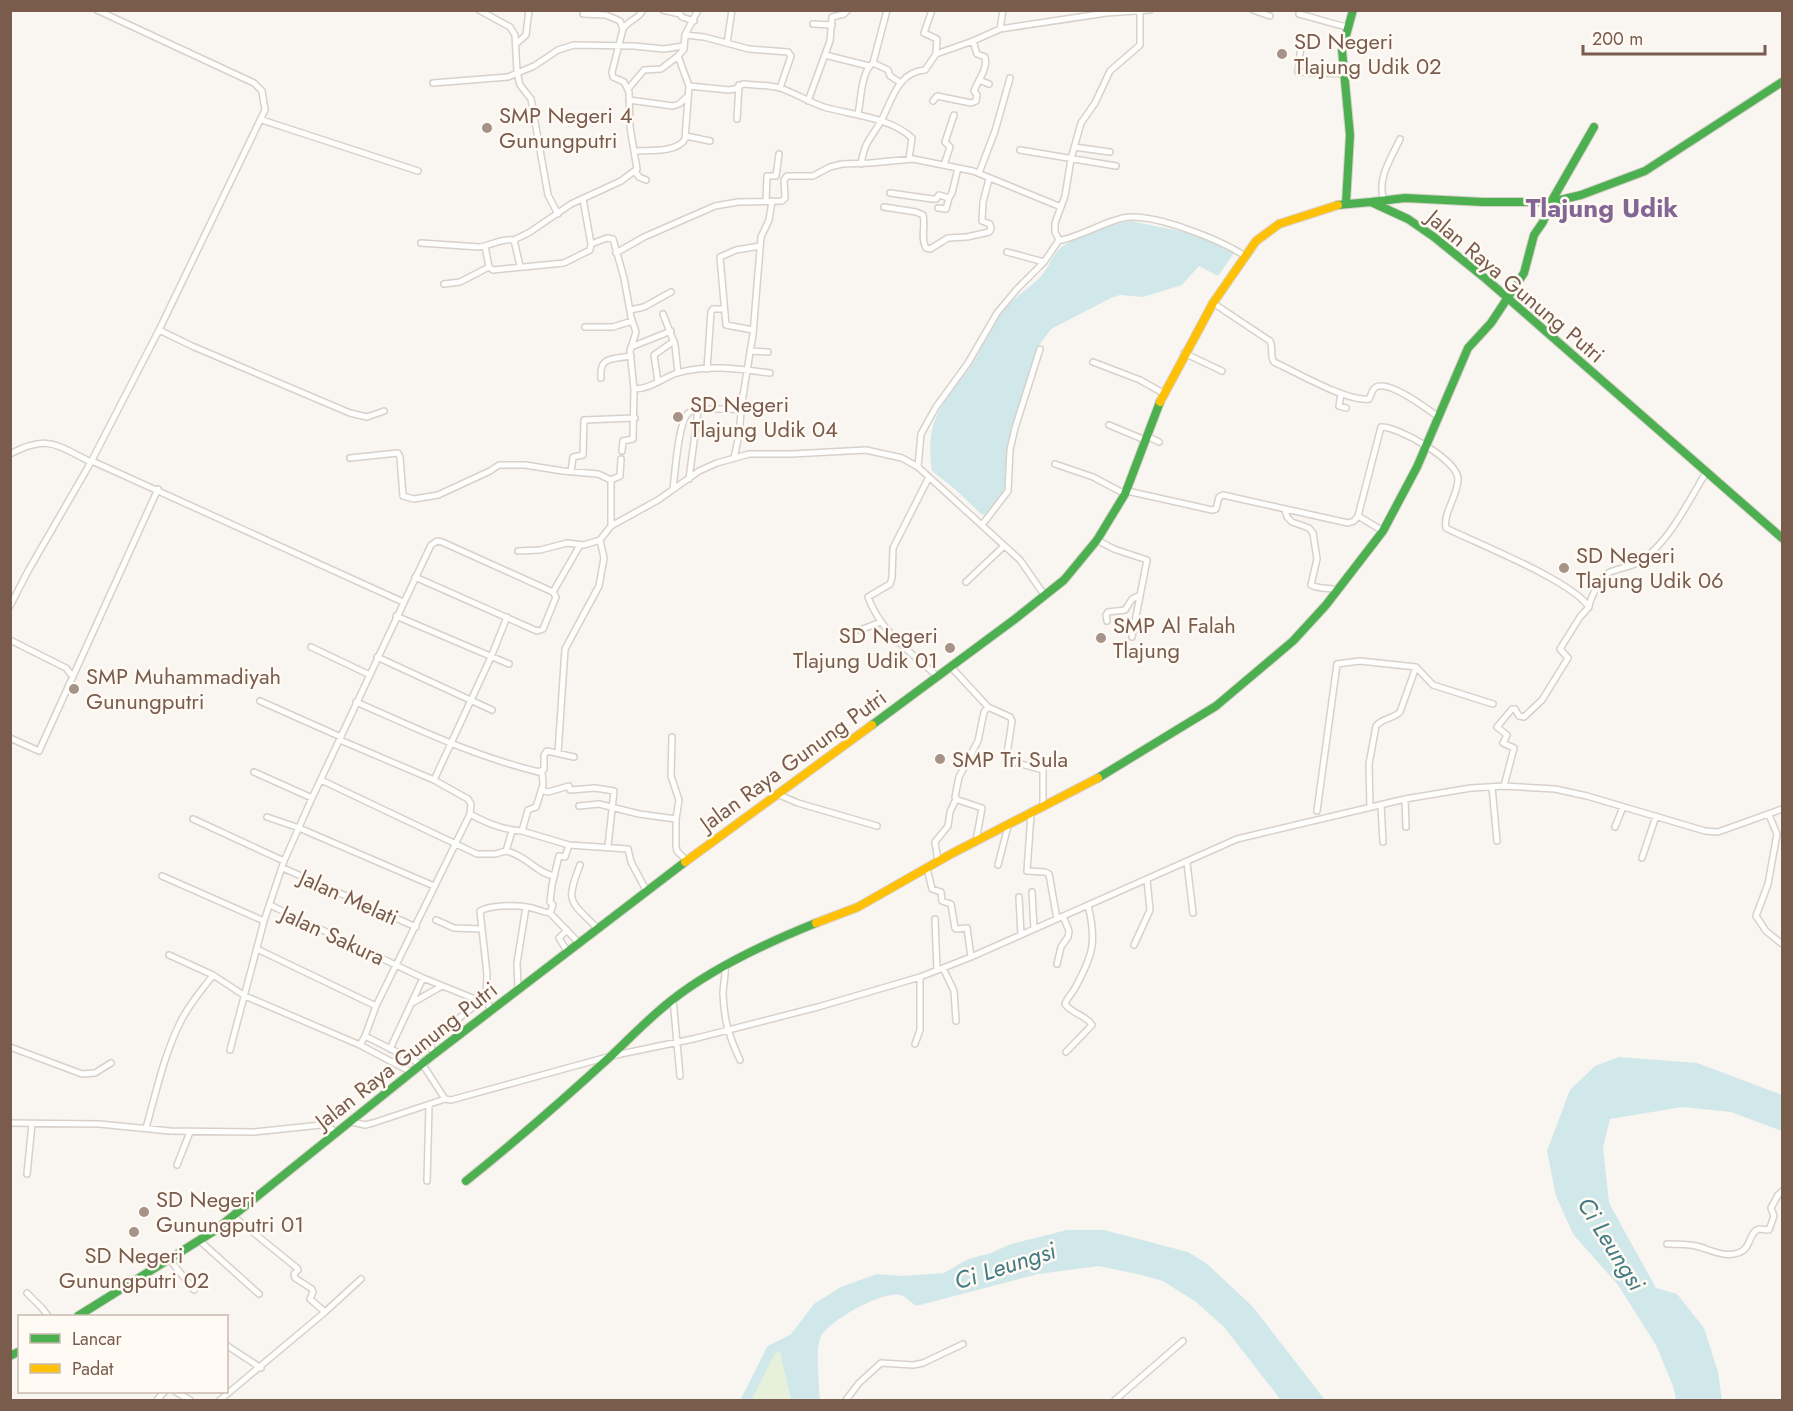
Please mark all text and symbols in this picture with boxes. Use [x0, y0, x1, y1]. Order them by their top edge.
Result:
scale bar [1583, 18, 1764, 56]
place label: SD Negeri Tlajung Udik 02 [1294, 25, 1442, 82]
text: 200 m [1592, 26, 1643, 52]
marker: SD Negeri Tlajung Udik 02 [1275, 47, 1289, 61]
place label: SMP Negeri 4 Gunungputri [499, 99, 633, 156]
marker: SMP Negeri 4 Gunungputri [480, 121, 494, 135]
district label: Tlajung Udik [1526, 189, 1678, 227]
street label: Jalan Raya Gunung Putri [1418, 200, 1612, 370]
place label: SD Negeri Tlajung Udik 04 [690, 388, 838, 445]
marker: SD Negeri Tlajung Udik 04 [671, 410, 685, 424]
place label: SD Negeri Tlajung Udik 06 [1576, 539, 1724, 596]
marker: SD Negeri Tlajung Udik 06 [1557, 561, 1571, 575]
place label: SMP Al Falah Tlajung [1113, 609, 1236, 666]
place label: SD Negeri Tlajung Udik 01 [793, 619, 938, 676]
marker: SMP Al Falah Tlajung [1094, 631, 1108, 645]
marker: SD Negeri Tlajung Udik 01 [943, 641, 957, 655]
place label: SMP Muhammadiyah Gunungputri [86, 660, 281, 717]
street label: Jalan Raya Gunung Putri [691, 681, 893, 840]
marker: SMP Muhammadiyah Gunungputri [67, 682, 81, 696]
place label: SMP Tri Sula [952, 743, 1068, 775]
marker: SMP Tri Sula [933, 752, 947, 766]
street label: Jalan Melati [292, 860, 404, 933]
street label: Jalan Sakura [273, 896, 390, 973]
street label: Jalan Raya Gunung Putri [306, 974, 504, 1138]
place label: SD Negeri Gunungputri 01 [156, 1183, 304, 1240]
water label: Ci Leungsi [1569, 1190, 1655, 1298]
marker: SD Negeri Gunungputri 01 [137, 1205, 151, 1219]
marker: SD Negeri Gunungputri 02 [127, 1225, 141, 1239]
water label: Ci Leungsi [950, 1232, 1061, 1298]
place label: SD Negeri Gunungputri 02 [59, 1239, 209, 1296]
legend [18, 1315, 228, 1393]
text: Lancar [72, 1326, 122, 1352]
text: Padat [72, 1356, 114, 1382]

